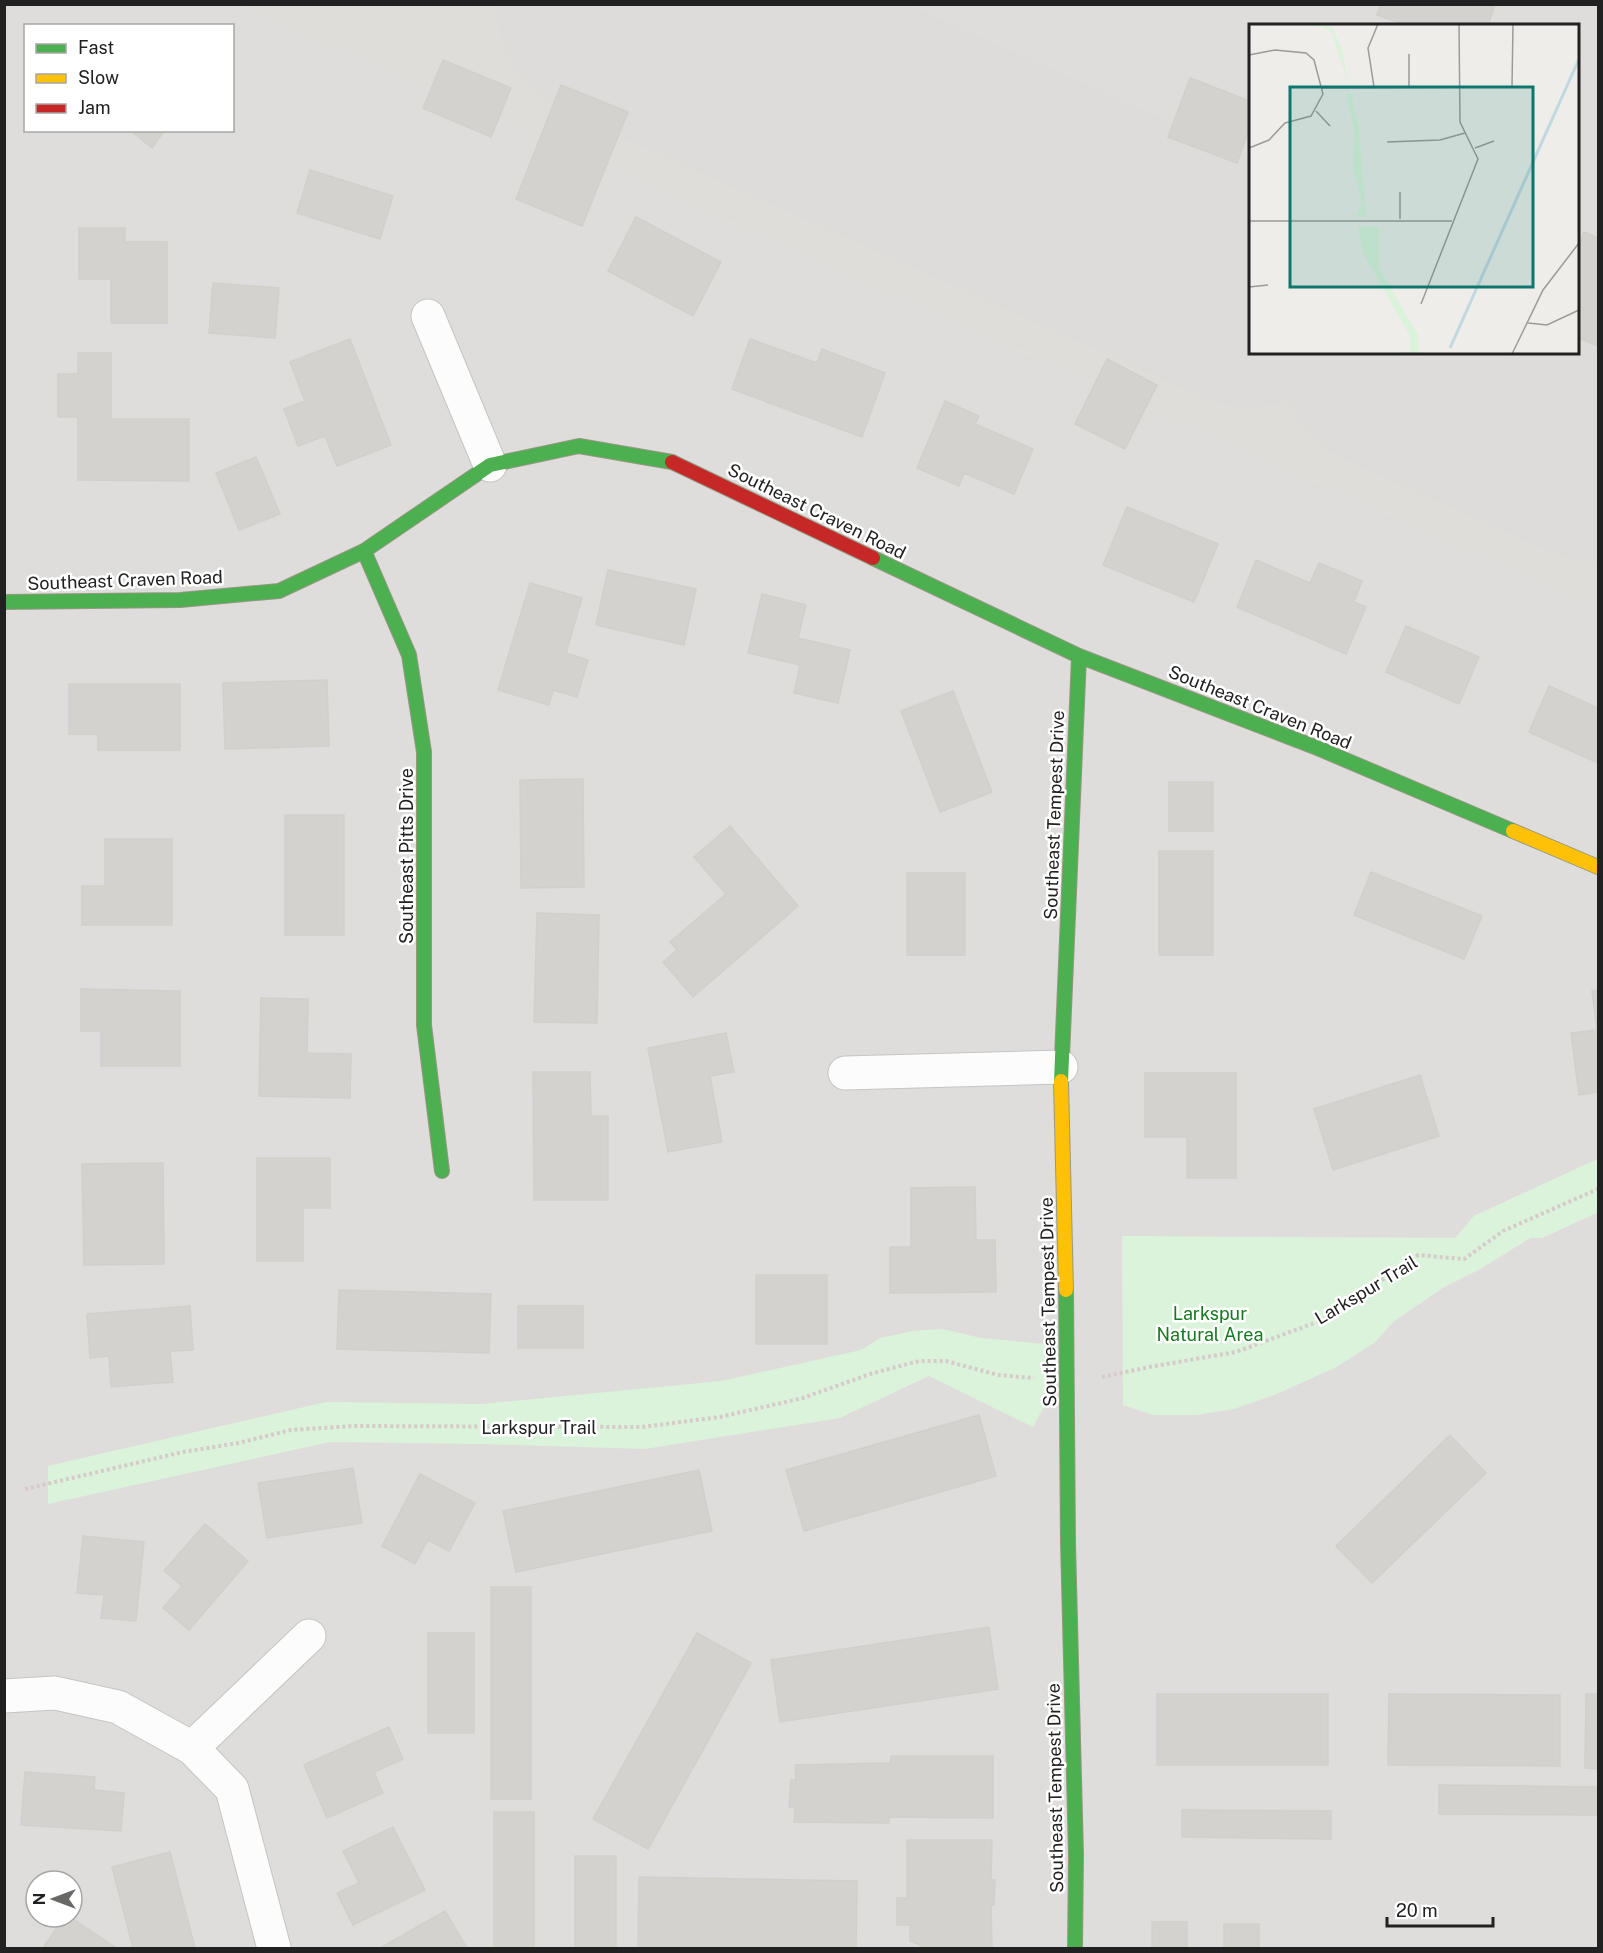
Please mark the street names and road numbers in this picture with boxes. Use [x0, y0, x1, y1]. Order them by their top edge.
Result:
street label: Southeast Craven Road [725, 459, 909, 563]
street label: Southeast Craven Road [27, 566, 223, 594]
street label: Southeast Craven Road [1165, 661, 1355, 753]
street label: Southeast Tempest Drive [1040, 710, 1068, 920]
street label: Southeast Pitts Drive [396, 768, 417, 944]
street label: Southeast Tempest Drive [1036, 1197, 1060, 1407]
street label: Larkspur Trail [1311, 1251, 1421, 1329]
street label: Larkspur Trail [481, 1417, 597, 1438]
street label: Southeast Tempest Drive [1043, 1683, 1067, 1893]

